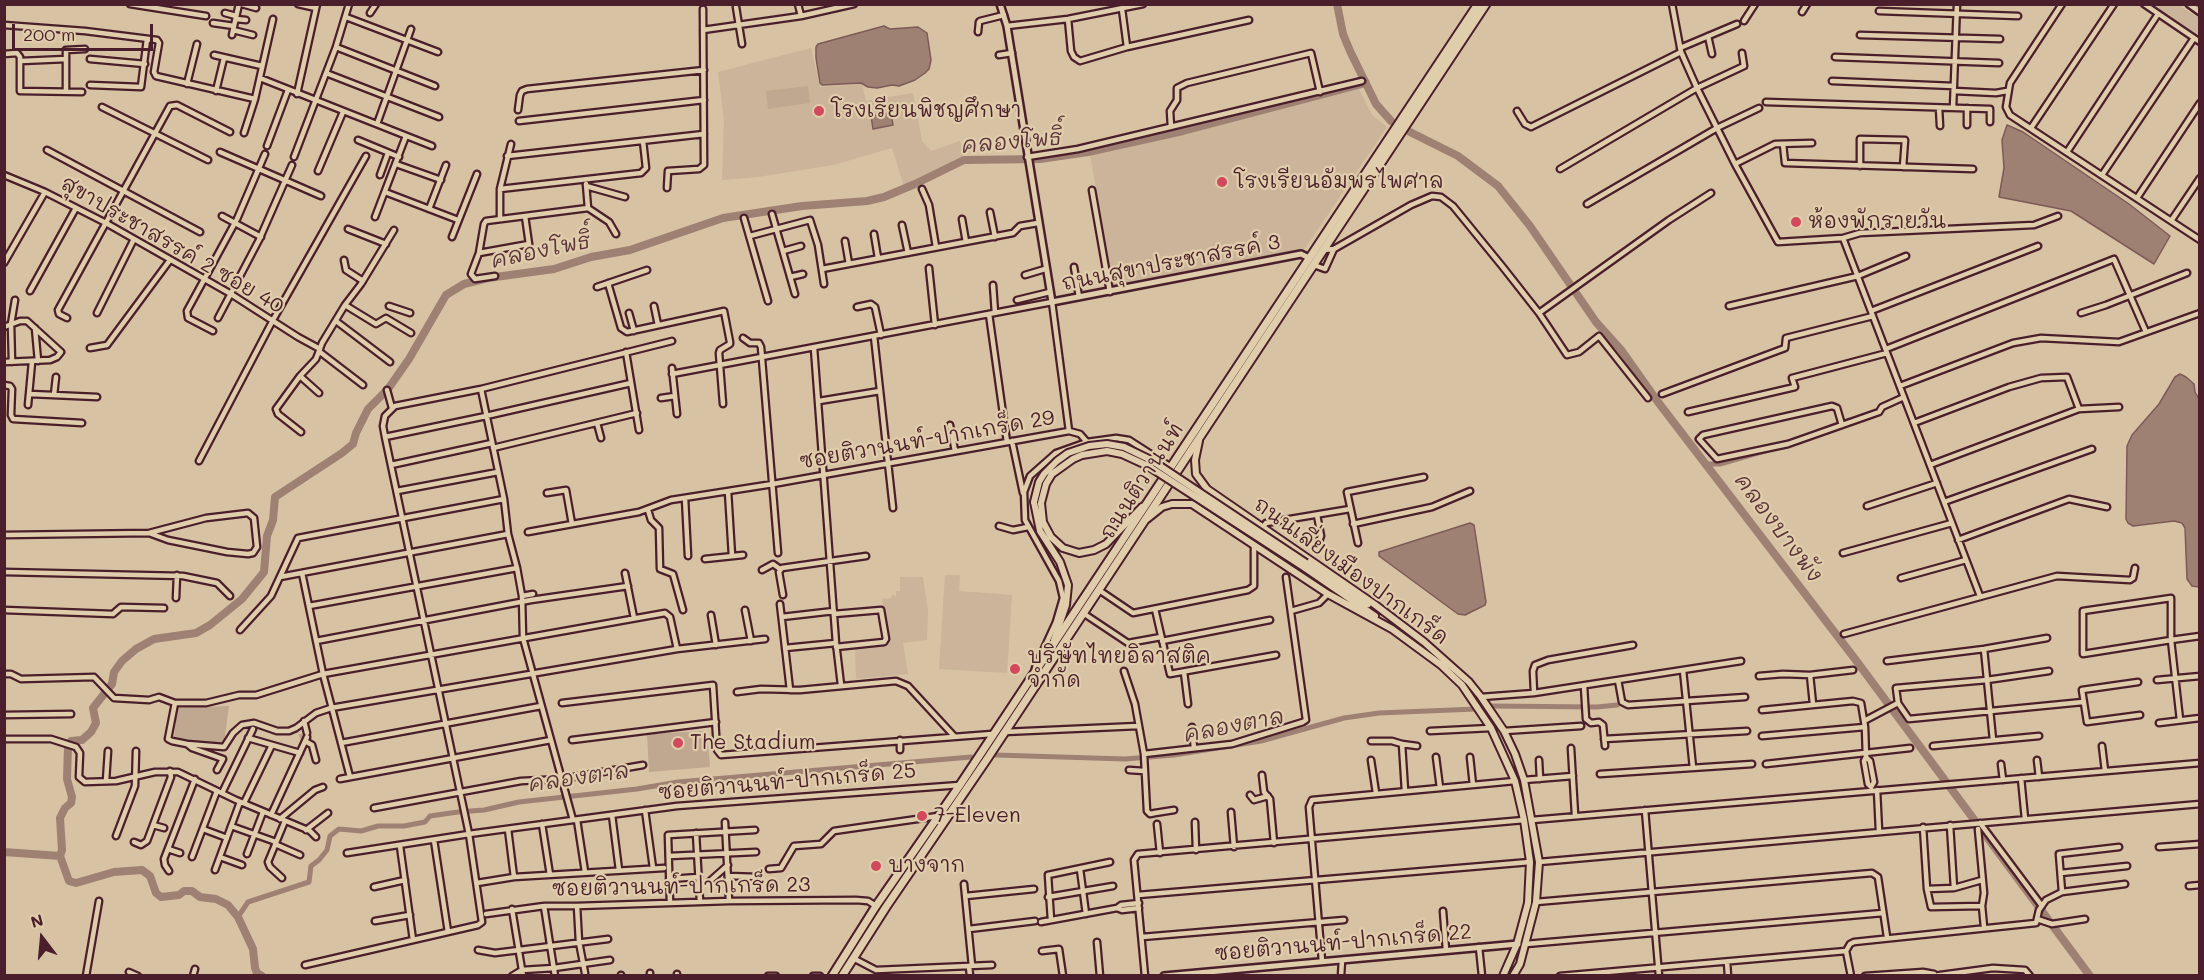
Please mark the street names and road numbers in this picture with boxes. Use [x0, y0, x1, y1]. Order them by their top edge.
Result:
street label: สุขาประชาสรรค์ 2 ซอย 40 [56, 171, 288, 319]
street label: ถนนสุขาประชาสรรค์ 3 [1060, 229, 1282, 297]
street label: ซอยติวานนท์-ปากเกร็ด 29 [797, 405, 1057, 475]
street label: ถนนติวานนท์ [1095, 418, 1189, 544]
street label: ถนนเลี่ยงเมืองปากเกร็ด [1249, 492, 1453, 650]
street label: ซอยติวานนท์-ปากเกร็ด 25 [657, 758, 917, 806]
street label: ซอยติวานนท์-ปากเกร็ด 23 [551, 872, 811, 902]
street label: ซอยติวานนท์-ปากเกร็ด 22 [1213, 919, 1473, 967]

